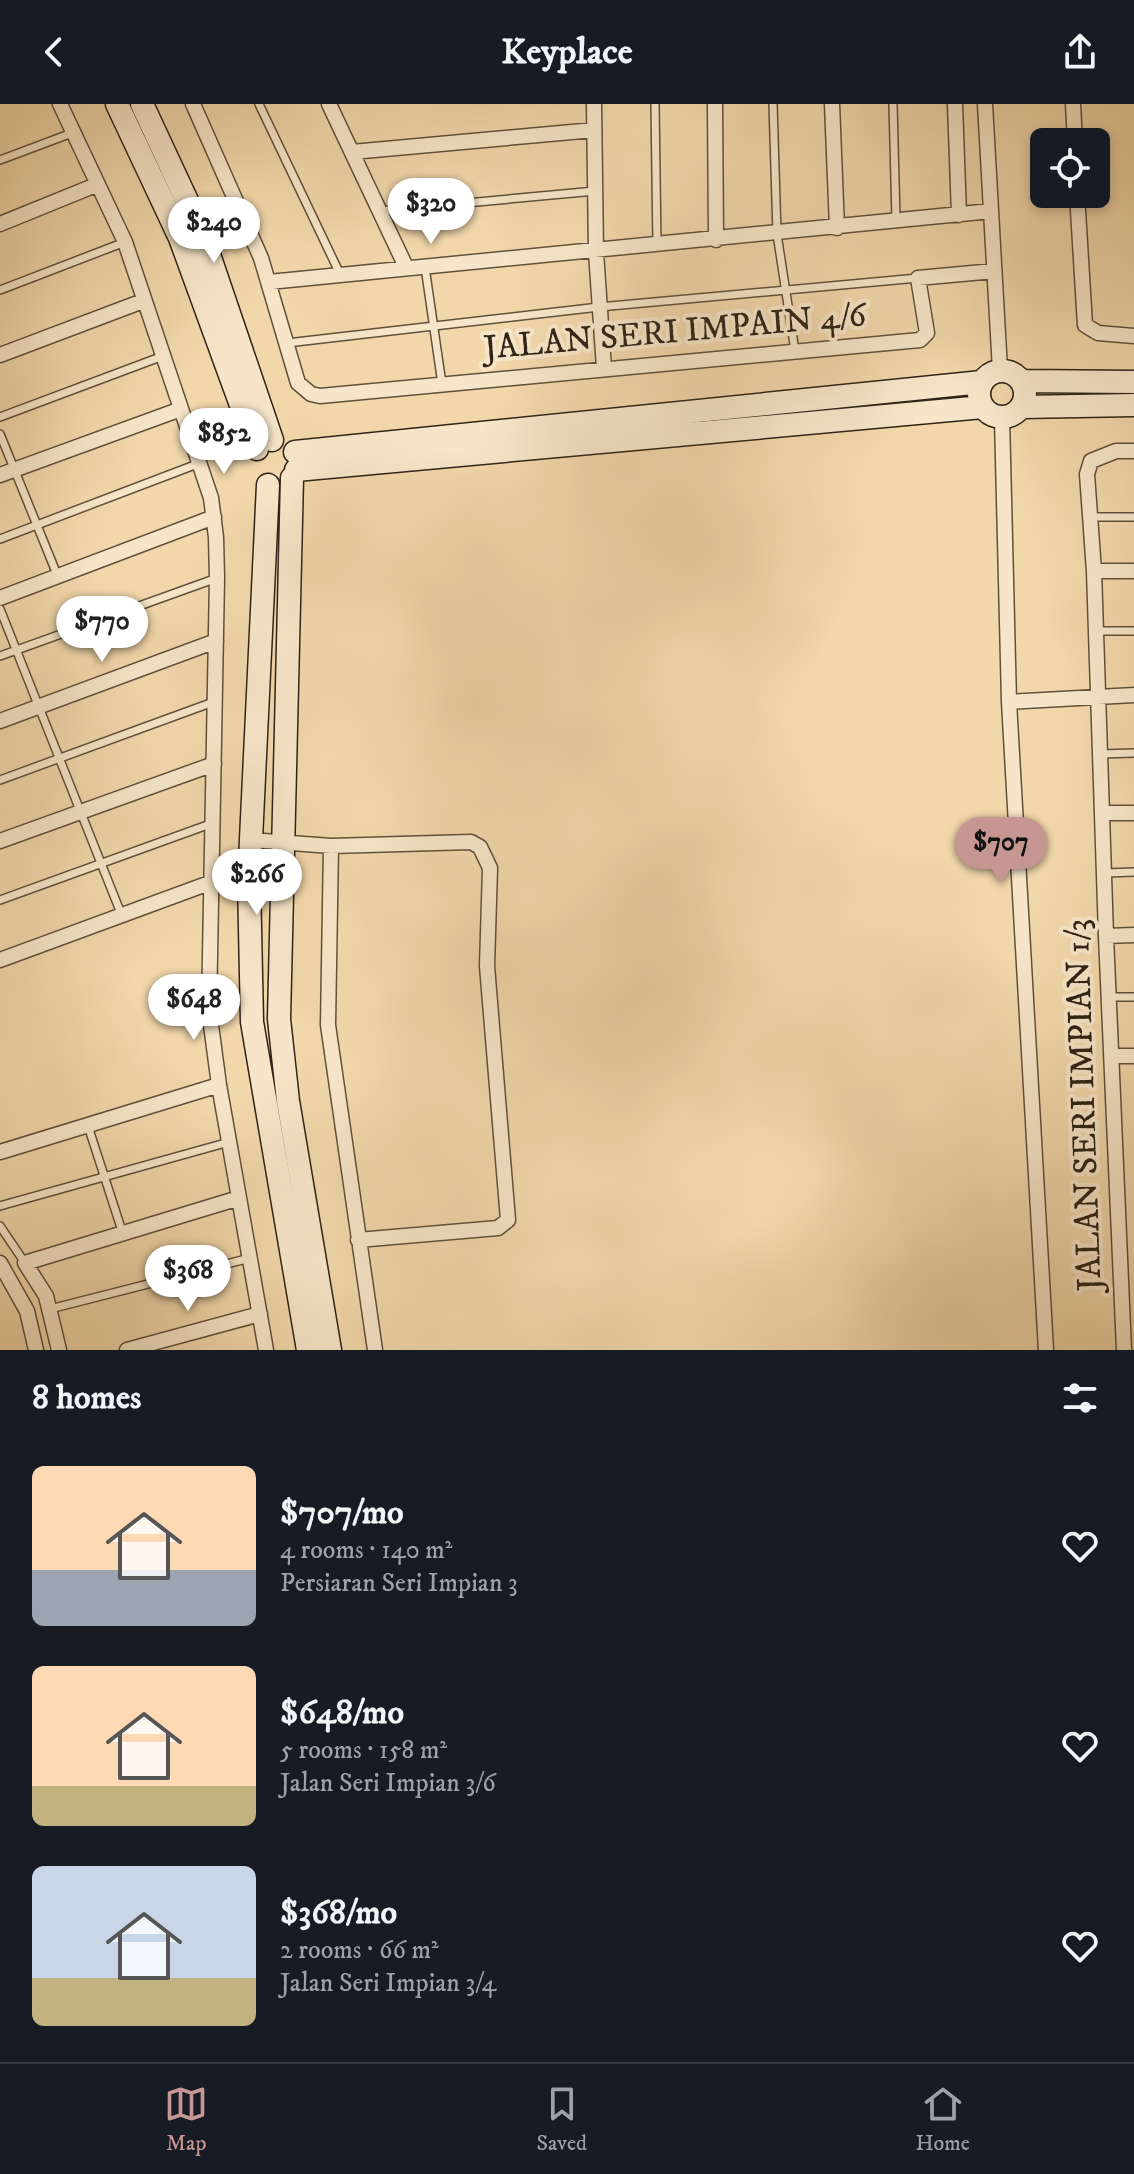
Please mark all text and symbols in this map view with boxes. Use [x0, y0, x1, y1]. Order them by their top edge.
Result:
icon: back [32, 30, 76, 74]
text: Keyplace [501, 30, 633, 75]
icon: share [1058, 30, 1102, 74]
map controls [1030, 128, 1110, 208]
button: locate [1030, 128, 1110, 208]
pin: $320 [384, 178, 478, 246]
text: $320 [406, 187, 456, 220]
pin: $240 [167, 197, 261, 265]
text: $240 [186, 206, 242, 239]
street label: JALAN SERI IMPAIN 4/6 [479, 294, 869, 370]
pin: $852 [177, 408, 271, 476]
text: $852 [198, 417, 250, 450]
pin: $770 [55, 596, 149, 664]
text: $770 [74, 605, 130, 638]
pin: $707 [954, 817, 1048, 885]
text: $707 [973, 826, 1029, 859]
pin: $266 [210, 849, 304, 917]
text: $266 [230, 858, 284, 891]
street label: JALAN SERI IMPIAN 1/3 [1057, 918, 1112, 1295]
pin: $648 [147, 974, 241, 1042]
text: $648 [166, 983, 222, 1016]
pin: $368 [141, 1245, 235, 1313]
text: $368 [163, 1254, 213, 1287]
icon: filters [1058, 1376, 1102, 1420]
text: 8 homes [32, 1377, 141, 1419]
text: $707/mo [280, 1492, 404, 1534]
icon: home [96, 1498, 192, 1594]
icon: heart [1058, 1524, 1102, 1568]
text: 4 rooms · 140 m² [280, 1534, 452, 1567]
text: Persiaran Seri Impian 3 [280, 1567, 518, 1600]
text: $648/mo [280, 1692, 404, 1734]
icon: home [96, 1698, 192, 1794]
icon: heart [1058, 1724, 1102, 1768]
text: 5 rooms · 158 m² [280, 1734, 447, 1767]
text: Jalan Seri Impian 3/6 [280, 1767, 496, 1800]
text: $368/mo [280, 1892, 397, 1934]
icon: home [96, 1898, 192, 1994]
icon: heart [1058, 1924, 1102, 1968]
text: 2 rooms · 66 m² [280, 1934, 439, 1967]
text: Jalan Seri Impian 3/4 [280, 1967, 497, 2000]
tab: Map [164, 2082, 208, 2157]
tab: Saved [537, 2082, 587, 2157]
tab: Home [915, 2082, 970, 2157]

